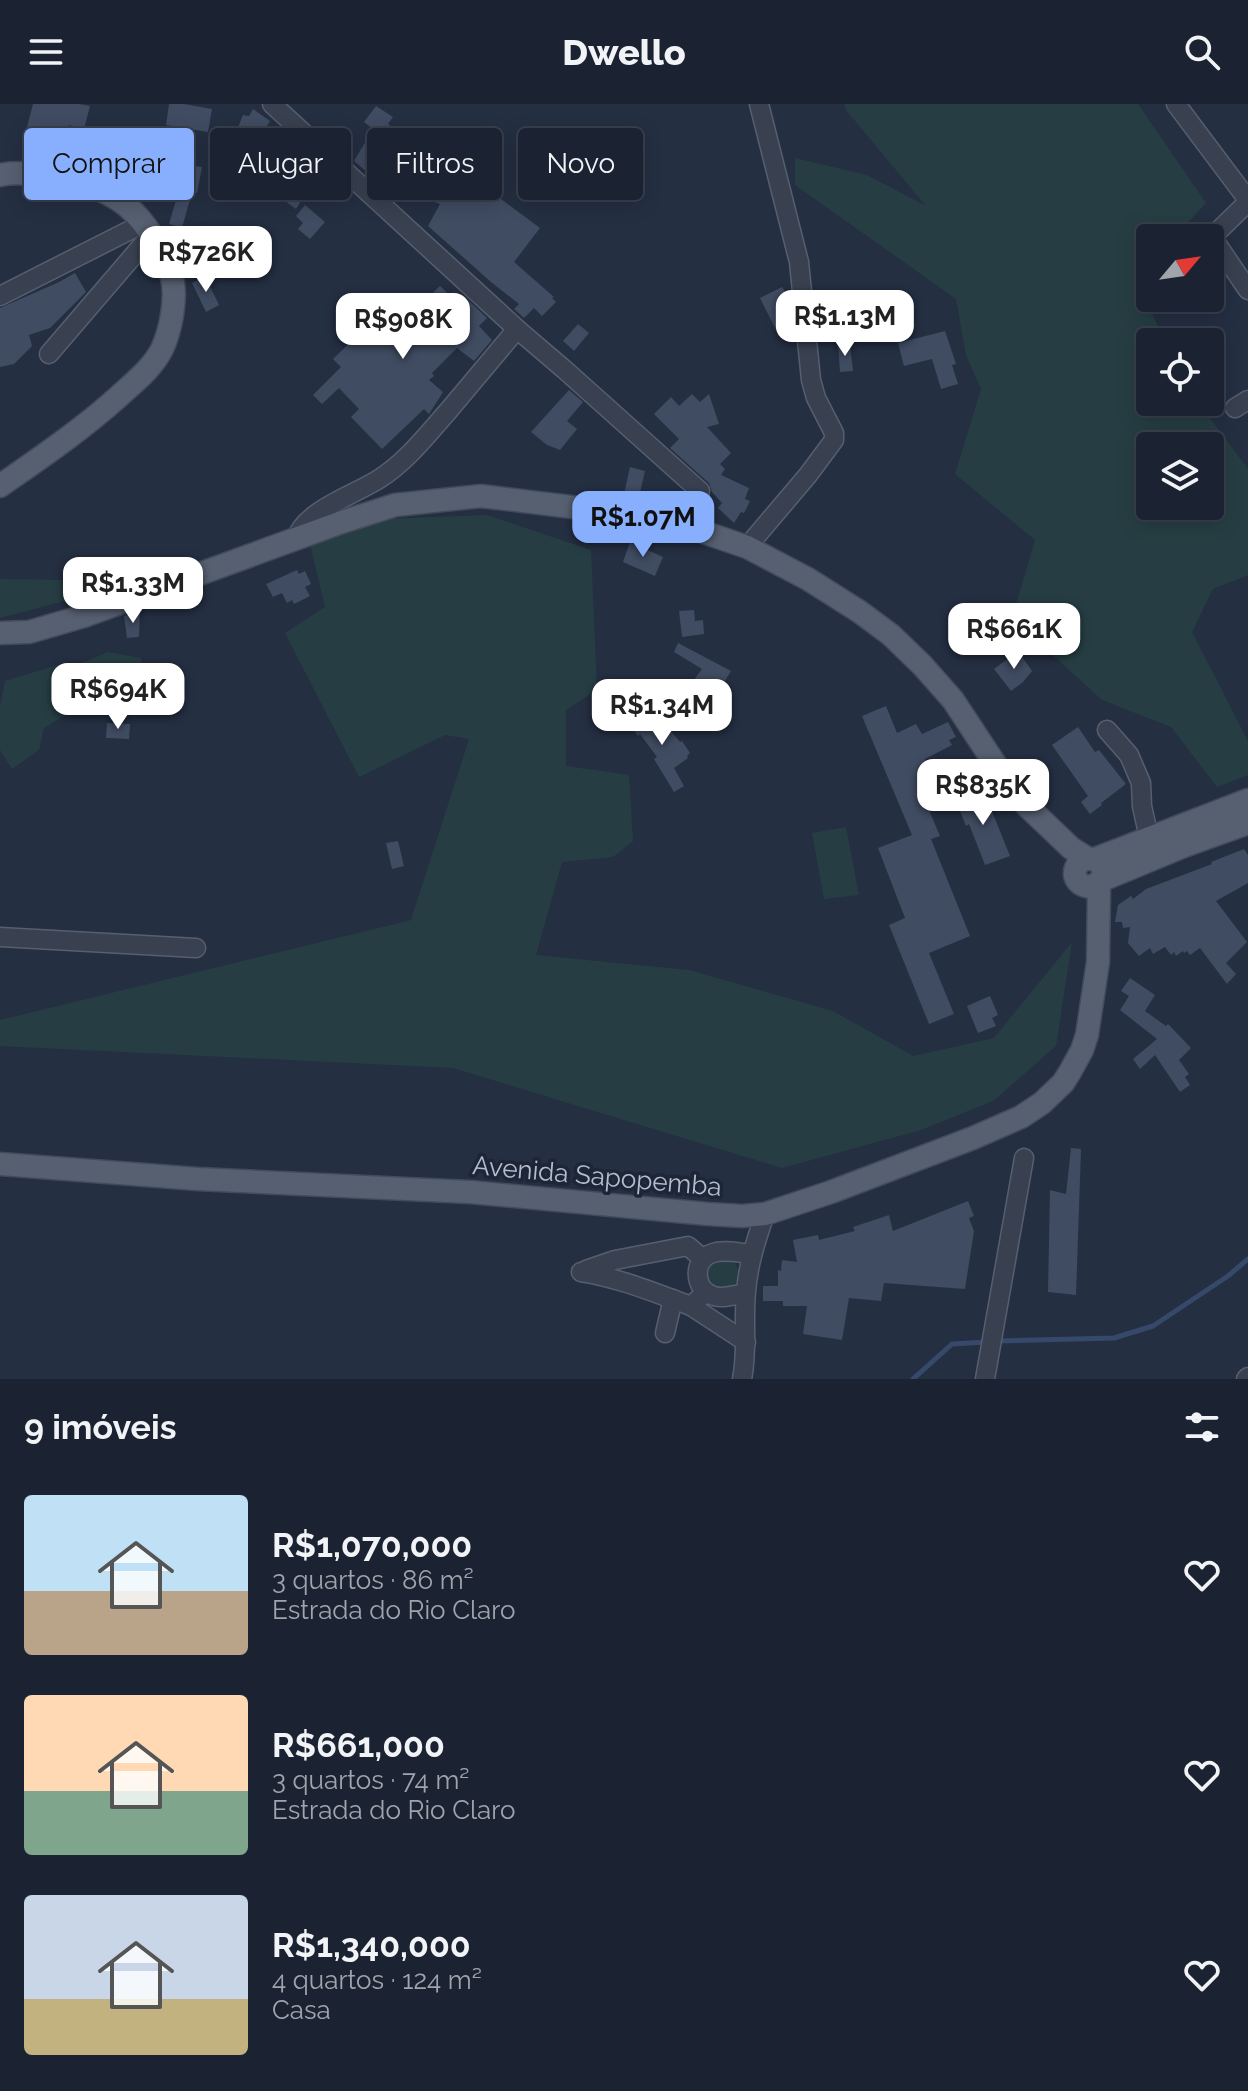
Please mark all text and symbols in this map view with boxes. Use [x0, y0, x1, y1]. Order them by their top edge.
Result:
icon: menu [24, 30, 68, 74]
icon: search [1180, 30, 1224, 74]
text: Dwello [562, 31, 686, 73]
chip: Comprar [24, 128, 194, 200]
chip: Alugar [210, 128, 351, 200]
chip: Filtros [367, 128, 502, 200]
chip: Novo [518, 128, 643, 200]
north arrow [1136, 224, 1224, 312]
map controls [1136, 224, 1224, 520]
pin: R$726K [141, 226, 271, 294]
text: R$726K [158, 237, 254, 267]
pin: R$1.13M [771, 290, 919, 358]
pin: R$908K [338, 293, 468, 361]
text: R$1.13M [794, 301, 896, 331]
text: R$908K [354, 304, 452, 334]
button: locate [1136, 328, 1224, 416]
button: layers [1136, 432, 1224, 520]
pin: R$1.07M [569, 491, 717, 559]
text: R$1.07M [590, 502, 696, 532]
pin: R$1.33M [59, 557, 207, 625]
text: R$1.33M [81, 568, 185, 598]
pin: R$661K [949, 603, 1079, 671]
text: R$661K [966, 614, 1062, 644]
pin: R$694K [53, 663, 183, 731]
text: R$694K [69, 674, 167, 704]
pin: R$1.34M [588, 679, 736, 747]
text: R$1.34M [610, 690, 714, 720]
pin: R$835K [918, 759, 1048, 827]
text: R$835K [935, 770, 1031, 800]
street label: Avenida Sapopemba [471, 1150, 723, 1202]
icon: filters [1180, 1405, 1224, 1449]
text: 9 imóveis [24, 1407, 176, 1447]
text: R$1,070,000 [272, 1525, 472, 1565]
icon: home [88, 1527, 184, 1623]
icon: heart [1180, 1553, 1224, 1597]
text: 3 quartos · 86 m² [272, 1565, 474, 1595]
text: Estrada do Rio Claro [272, 1595, 515, 1625]
text: R$661,000 [272, 1725, 445, 1765]
icon: home [88, 1727, 184, 1823]
icon: heart [1180, 1753, 1224, 1797]
text: 3 quartos · 74 m² [272, 1765, 469, 1795]
text: Estrada do Rio Claro [272, 1795, 515, 1825]
text: R$1,340,000 [272, 1925, 471, 1965]
icon: home [88, 1927, 184, 2023]
icon: heart [1180, 1953, 1224, 1997]
text: 4 quartos · 124 m² [272, 1965, 482, 1995]
text: Casa [272, 1995, 331, 2025]

